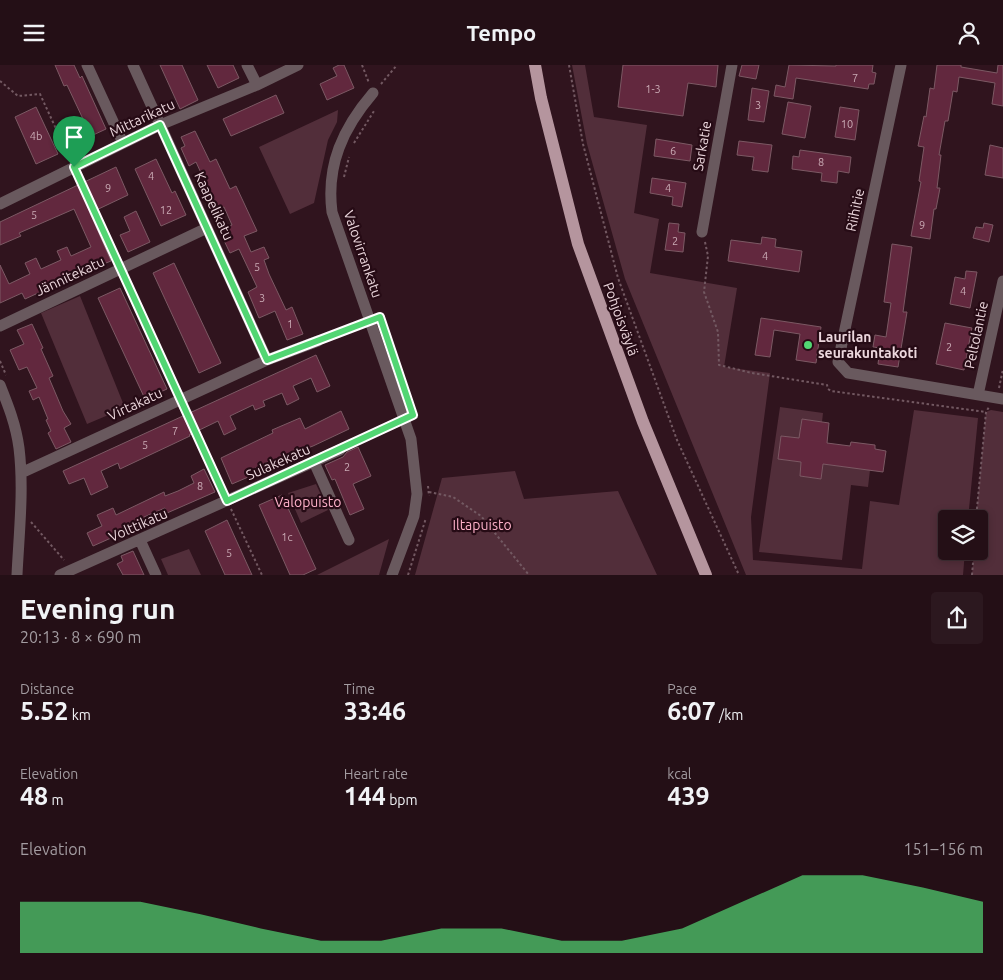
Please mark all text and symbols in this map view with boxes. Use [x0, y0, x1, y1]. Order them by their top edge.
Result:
icon: menu [20, 19, 48, 47]
icon: person [955, 19, 983, 47]
text: Tempo [467, 20, 536, 45]
house number: 7 [852, 72, 858, 84]
house number: 1-3 [645, 83, 661, 95]
street label: Mittarikatu [107, 96, 177, 140]
house number: 3 [755, 99, 761, 111]
pin [53, 116, 95, 167]
house number: 10 [841, 118, 853, 130]
street label: Sarkatie [690, 120, 714, 172]
icon: arrive [60, 123, 88, 151]
house number: 4b [30, 130, 42, 142]
house number: 6 [670, 145, 676, 157]
house number: 8 [818, 156, 824, 168]
street label: Kaapelikatu [191, 169, 237, 243]
house number: 4 [148, 170, 154, 182]
house number: 9 [105, 182, 111, 194]
house number: 4 [665, 182, 671, 194]
street label: Riihitie [843, 187, 867, 233]
house number: 12 [160, 204, 172, 216]
street label: Valovirrankatu [341, 208, 385, 300]
house number: 5 [31, 209, 37, 221]
house number: 9 [919, 219, 925, 231]
house number: 2 [672, 235, 678, 247]
house number: 4 [762, 250, 768, 262]
street label: Jännitekatu [33, 253, 107, 299]
house number: 5 [254, 261, 260, 273]
street label: Pohjoisväylä [600, 280, 642, 358]
house number: 4 [960, 285, 966, 297]
house number: 3 [259, 292, 265, 304]
street label: Peltolantie [961, 300, 991, 370]
house number: 1 [287, 318, 293, 330]
place label: Laurilan seurakuntakoti [818, 329, 918, 361]
marker: Laurilan seurakuntakoti [802, 339, 814, 351]
house number: 2 [946, 341, 952, 353]
street label: Virtakatu [105, 384, 165, 424]
house number: 7 [172, 425, 178, 437]
house number: 5 [142, 439, 148, 451]
street label: Sulakekatu [243, 441, 313, 483]
house number: 2 [344, 461, 350, 473]
house number: 8 [197, 480, 203, 492]
park label: Valopuisto [274, 494, 342, 510]
street label: Volttikatu [106, 505, 170, 545]
map controls [938, 510, 988, 560]
button: layers [938, 510, 988, 560]
park label: Iltapuisto [452, 517, 512, 533]
house number: 1c [281, 531, 293, 543]
house number: 5 [226, 547, 232, 559]
button: share [931, 592, 983, 644]
text: Evening run [20, 593, 175, 624]
text: 20:13 · 8 × 690 m [20, 628, 141, 646]
text: Distance [20, 681, 74, 697]
text: Time [344, 681, 375, 697]
text: Pace [667, 681, 697, 697]
text: 5.52 [20, 697, 68, 725]
text: 33:46 [344, 697, 406, 725]
text: 6:07 [667, 697, 716, 725]
text: km [68, 707, 91, 723]
text: /km [716, 707, 743, 723]
text: Elevation [20, 766, 78, 782]
text: Heart rate [344, 766, 408, 782]
text: kcal [667, 766, 692, 782]
text: 48 [20, 782, 48, 810]
text: 144 [344, 782, 386, 810]
text: 439 [667, 782, 710, 810]
text: m [48, 792, 64, 808]
text: bpm [386, 792, 418, 808]
text: Elevation [20, 840, 87, 858]
text: 151–156 m [903, 840, 983, 858]

